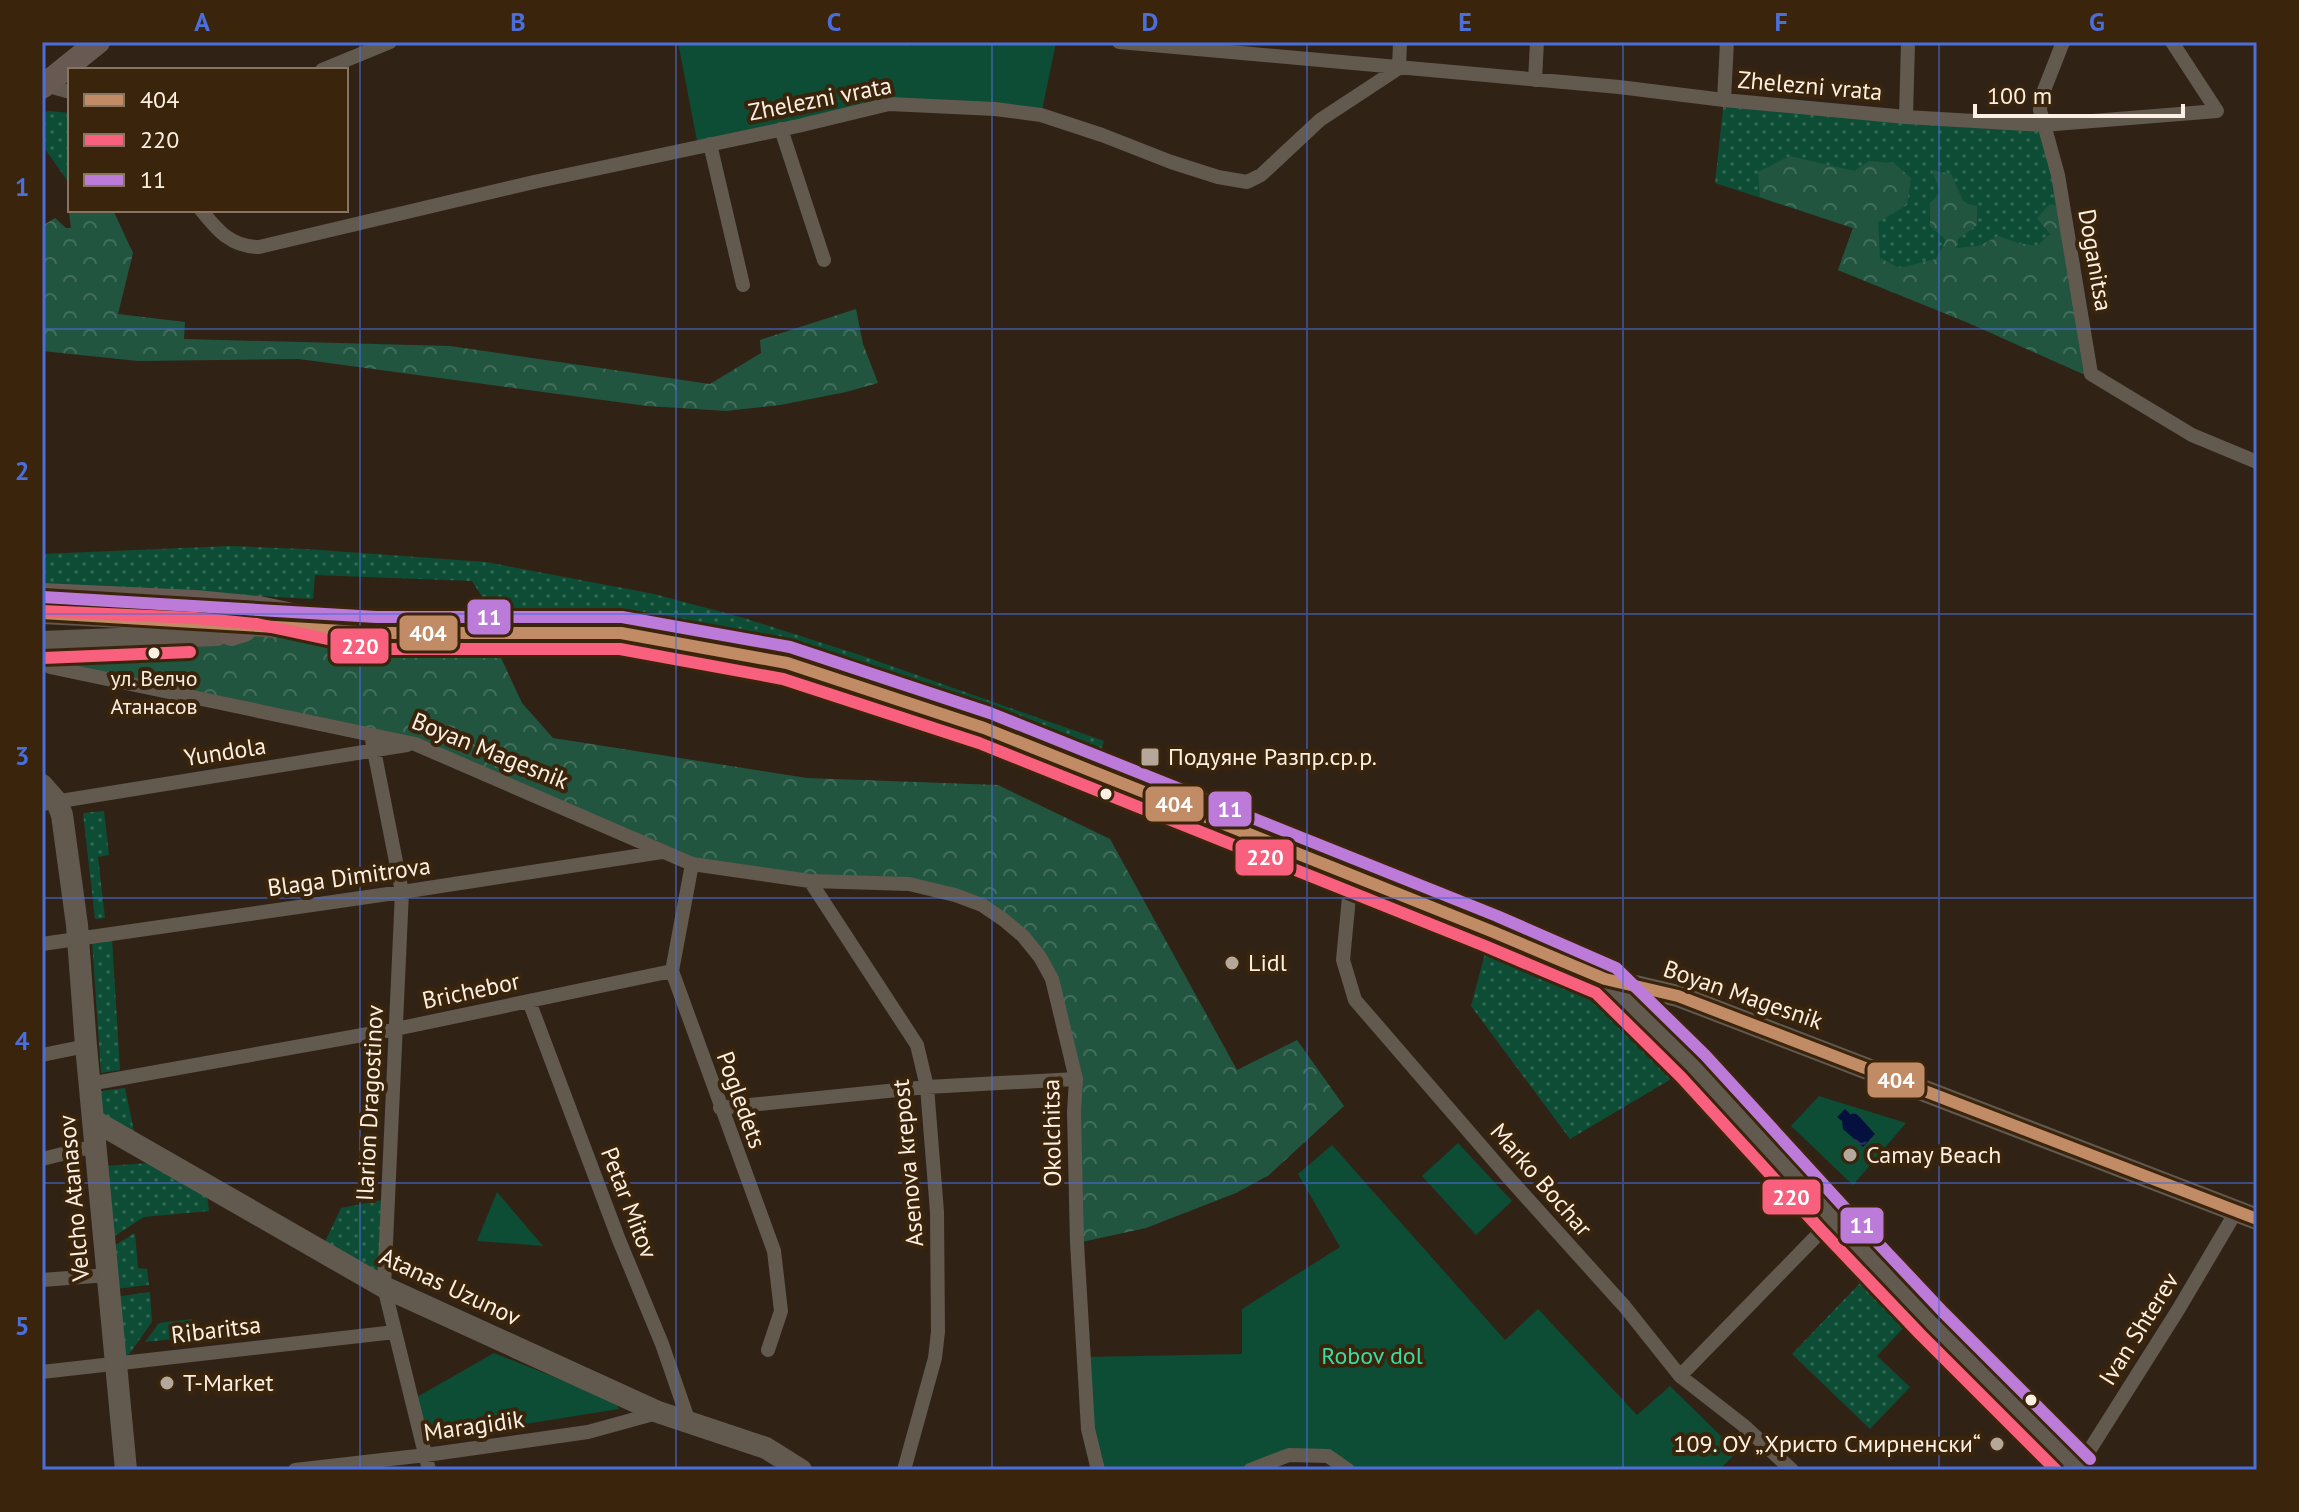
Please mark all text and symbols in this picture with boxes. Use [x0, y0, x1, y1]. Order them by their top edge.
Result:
text: A [194, 5, 210, 38]
text: B [510, 5, 526, 38]
text: C [827, 5, 841, 38]
text: D [1142, 5, 1158, 38]
text: E [1458, 5, 1472, 38]
text: F [1774, 5, 1788, 38]
text: G [2089, 5, 2105, 38]
street label: Zhelezni vrata [1736, 64, 1884, 107]
legend [68, 68, 348, 212]
scale bar [1975, 68, 2183, 118]
street label: Zhelezni vrata [746, 69, 894, 128]
text: 100 m [1987, 80, 2052, 111]
text: 404 [140, 84, 179, 115]
text: 220 [140, 124, 179, 155]
text: 11 [140, 164, 166, 195]
text: 1 [15, 170, 29, 203]
street label: Doganitsa [2071, 206, 2120, 313]
text: 2 [15, 454, 29, 487]
line badge: 11 [466, 598, 512, 636]
text: 11 [477, 603, 501, 631]
line badge: 404 [398, 614, 459, 652]
text: 404 [409, 619, 447, 647]
line badge: 220 [329, 627, 390, 665]
text: 220 [341, 632, 379, 660]
marker: ул. Велчо Атанасов [146, 645, 162, 661]
place label: ул. Велчо Атанасов [110, 664, 198, 720]
street label: Boyan Magesnik [407, 705, 574, 796]
street label: Yundola [182, 730, 268, 773]
text: 3 [15, 739, 29, 772]
place label: Подуяне Разпр.ср.р. [1168, 741, 1377, 772]
marker: Подуяне Разпр.ср.р. [1139, 746, 1161, 768]
line badge: 404 [1144, 785, 1205, 823]
unlabelled marker [1098, 786, 1114, 802]
text: 404 [1155, 790, 1193, 818]
line badge: 11 [1207, 790, 1253, 828]
text: 11 [1218, 795, 1242, 823]
line badge: 220 [1234, 838, 1295, 877]
text: 220 [1246, 843, 1284, 871]
street label: Blaga Dimitrova [265, 850, 433, 903]
place label: Lidl [1248, 947, 1287, 978]
street label: Boyan Magesnik [1659, 953, 1827, 1036]
marker: Lidl [1223, 954, 1241, 972]
street label: Brichebor [419, 965, 522, 1016]
street label: Ilarion Dragostinov [349, 1004, 390, 1202]
text: 4 [15, 1024, 30, 1057]
street label: Pogledets [710, 1047, 773, 1153]
line badge: 404 [1866, 1061, 1926, 1099]
text: 404 [1877, 1066, 1915, 1094]
street label: Asenova krepost [885, 1078, 930, 1248]
street label: Okolchitsa [1035, 1079, 1068, 1187]
street label: Velcho Atanasov [51, 1113, 96, 1284]
street label: Marko Bochar [1484, 1117, 1599, 1243]
place label: Camay Beach [1866, 1139, 2001, 1170]
street label: Petar Mitov [594, 1143, 665, 1263]
marker: Camay Beach [1841, 1146, 1859, 1164]
line badge: 220 [1761, 1178, 1822, 1216]
text: 220 [1772, 1183, 1810, 1211]
line badge: 11 [1839, 1206, 1885, 1245]
text: 11 [1850, 1211, 1874, 1239]
street label: Atanas Uzunov [375, 1240, 526, 1333]
street label: Ivan Shterev [2092, 1266, 2186, 1391]
text: 5 [15, 1309, 29, 1342]
street label: Ribaritsa [169, 1309, 263, 1350]
park label: Robov dol [1321, 1340, 1423, 1371]
place label: T-Market [183, 1367, 274, 1398]
marker: T-Market [158, 1374, 176, 1392]
unlabelled marker [2023, 1392, 2039, 1408]
street label: Maragidik [422, 1403, 527, 1448]
place label: 109. ОУ „Христо Смирненски“ [1673, 1428, 1981, 1459]
marker: 109. ОУ „Христо Смирненски“ [1988, 1435, 2006, 1453]

